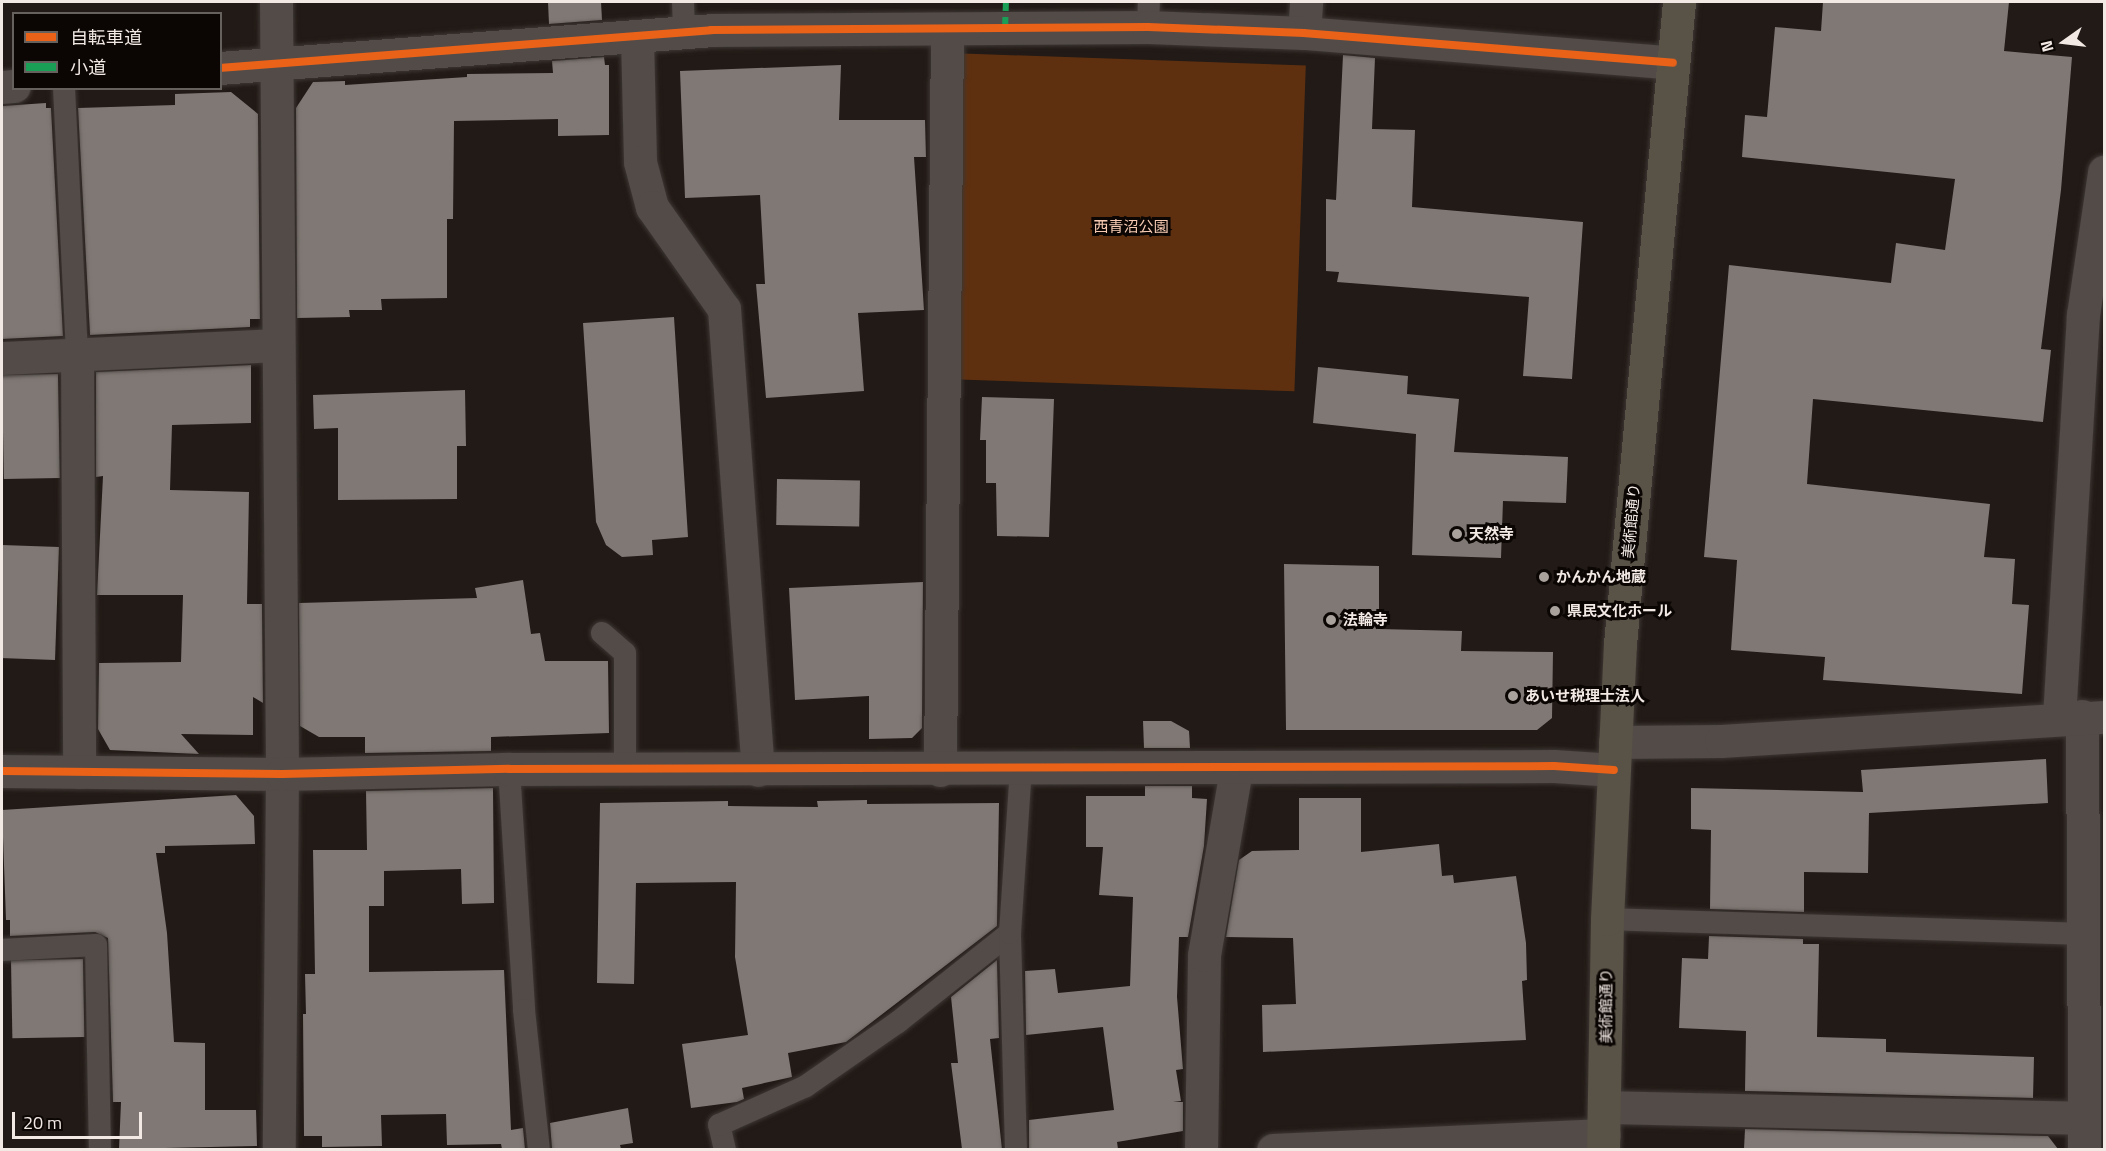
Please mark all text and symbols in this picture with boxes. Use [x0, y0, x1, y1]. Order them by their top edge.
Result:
legend [12, 12, 222, 90]
north arrow [2034, 12, 2094, 72]
text: 自転車道 [70, 24, 142, 51]
text: N [2034, 38, 2060, 55]
text: 小道 [70, 54, 106, 81]
park label: 西青沼公園 [1094, 218, 1168, 236]
street label: 美術館通り [1619, 483, 1643, 559]
place label: 天然寺 [1469, 525, 1514, 543]
marker: 天然寺 [1450, 527, 1464, 541]
place label: かんかん地蔵 [1556, 568, 1646, 586]
marker: かんかん地蔵 [1537, 570, 1551, 584]
place label: 県民文化ホール [1567, 602, 1672, 620]
marker: 県民文化ホール [1548, 604, 1562, 618]
place label: 法輪寺 [1343, 611, 1388, 629]
marker: 法輪寺 [1324, 613, 1338, 627]
place label: あいせ税理士法人 [1525, 687, 1645, 705]
marker: あいせ税理士法人 [1506, 689, 1520, 703]
street label: 美術館通り [1597, 969, 1615, 1043]
scale bar [15, 1100, 146, 1138]
text: 20 m [23, 1109, 62, 1136]

